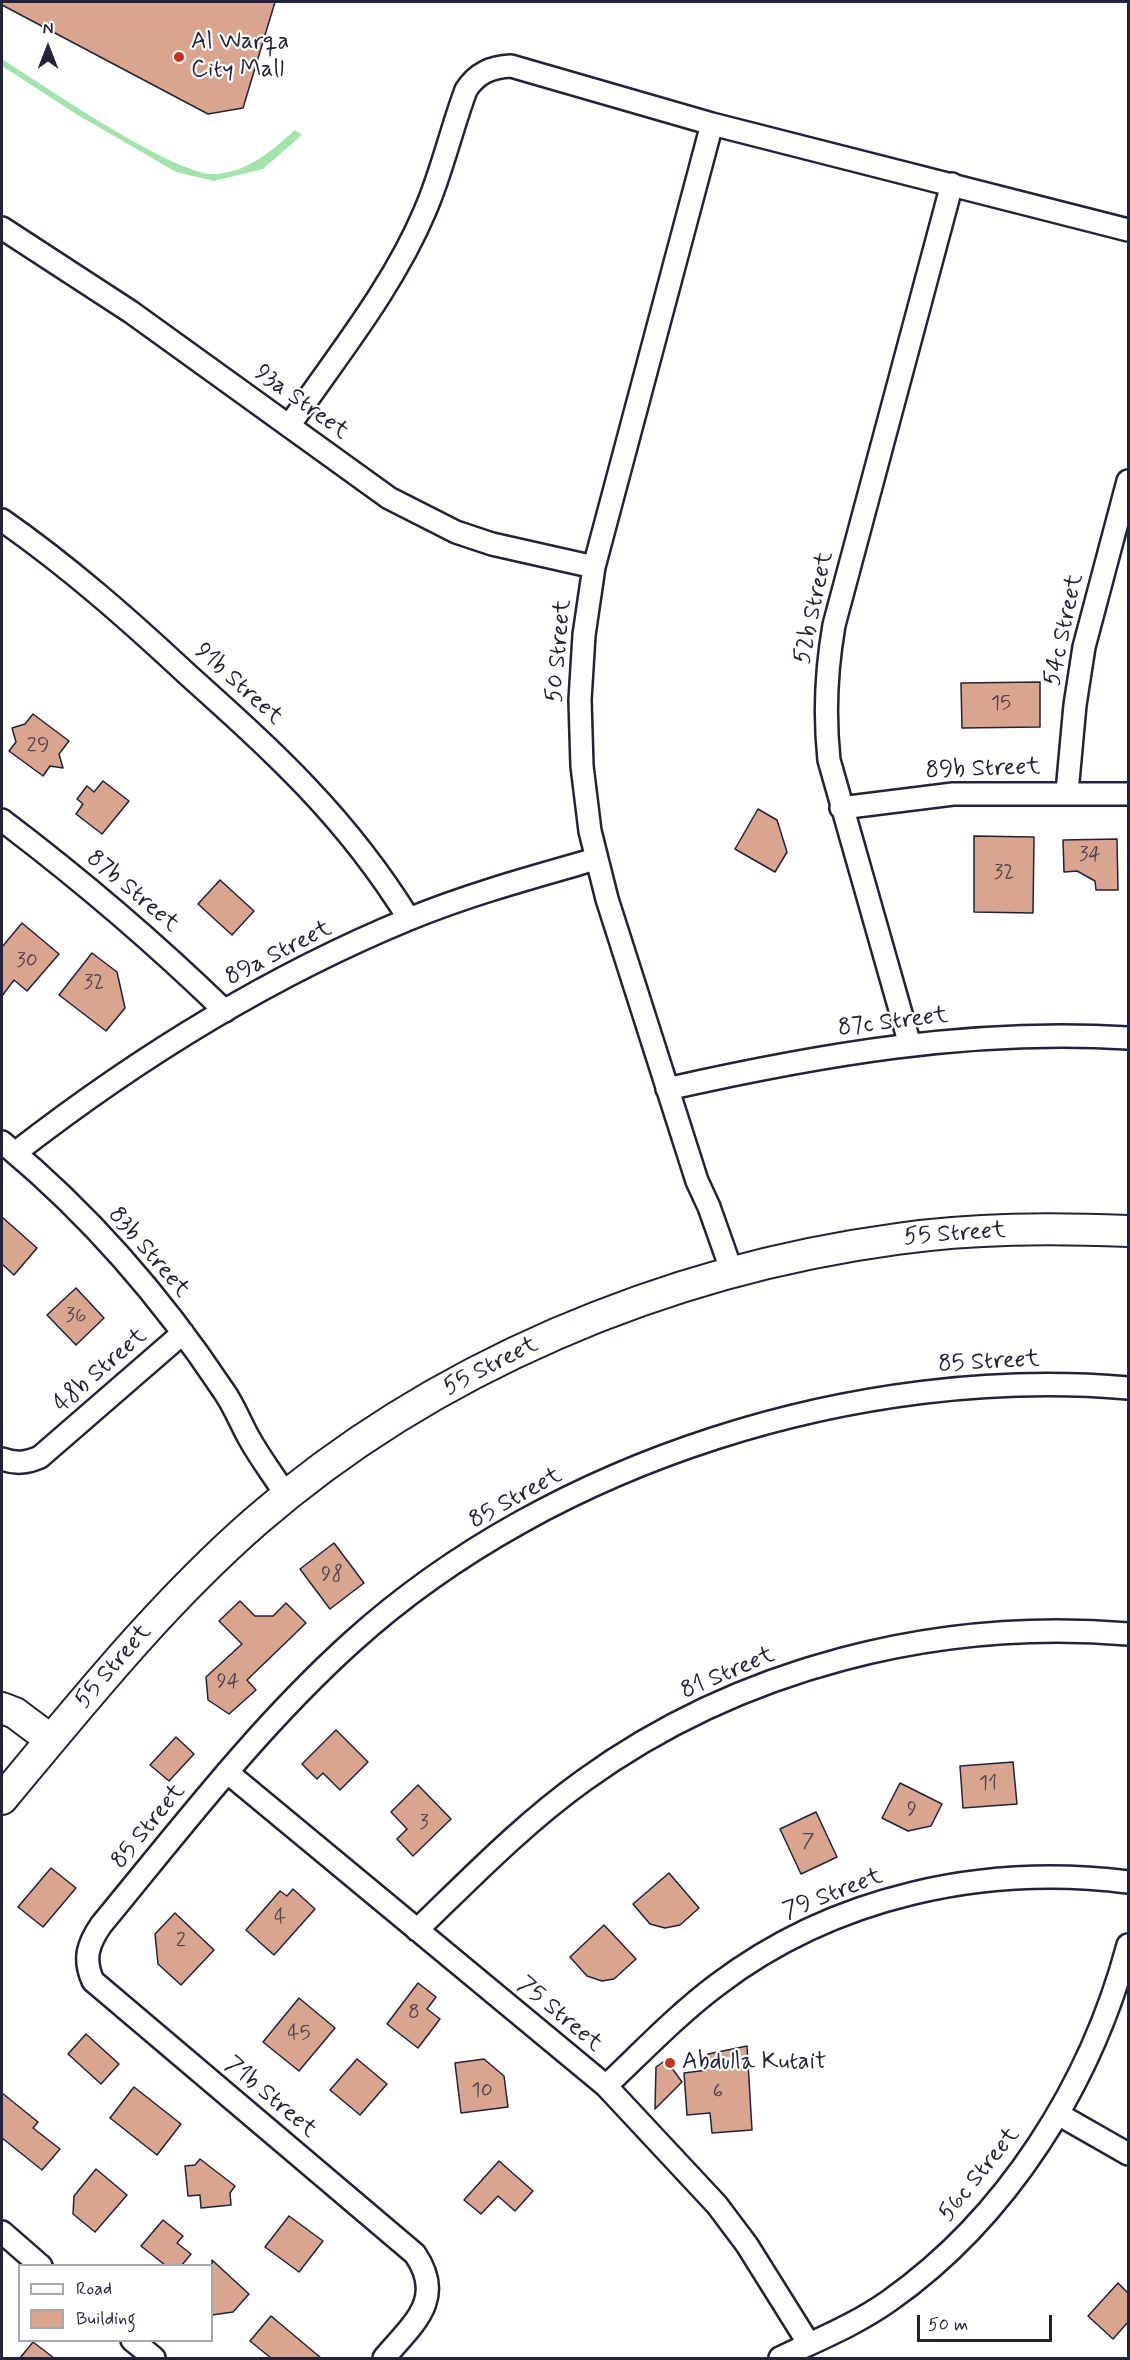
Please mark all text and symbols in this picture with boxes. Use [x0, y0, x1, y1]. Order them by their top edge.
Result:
north arrow [18, 18, 78, 78]
text: N [43, 19, 53, 40]
place label: Al Warqa City Mall [191, 29, 289, 85]
marker: Al Warqa City Mall [172, 50, 186, 64]
street label: 93a Street [248, 359, 354, 447]
street label: 52b Street [789, 549, 841, 667]
street label: 54c Street [1039, 571, 1091, 689]
street label: 50 Street [541, 598, 579, 704]
street label: 91b Street [188, 638, 288, 732]
house number: 15 [991, 692, 1011, 718]
house number: 29 [27, 734, 49, 760]
street label: 89b Street [925, 754, 1041, 786]
house number: 34 [1079, 843, 1101, 869]
street label: 87b Street [80, 845, 184, 939]
house number: 32 [994, 861, 1014, 887]
street label: 89a Street [221, 915, 337, 993]
house number: 30 [16, 949, 38, 975]
house number: 32 [84, 971, 104, 997]
street label: 87c Street [836, 1002, 950, 1044]
street label: 83b Street [101, 1202, 195, 1304]
street label: 55 Street [903, 1217, 1007, 1253]
house number: 36 [65, 1304, 87, 1330]
street label: 48b Street [48, 1323, 154, 1419]
street label: 55 Street [439, 1331, 543, 1403]
street label: 85 Street [938, 1346, 1040, 1380]
street label: 85 Street [465, 1462, 567, 1536]
house number: 98 [321, 1563, 343, 1589]
street label: 55 Street [70, 1619, 158, 1715]
street label: 81 Street [677, 1641, 779, 1707]
house number: 94 [216, 1670, 240, 1696]
house number: 11 [979, 1772, 997, 1798]
street label: 85 Street [106, 1778, 192, 1876]
house number: 9 [907, 1798, 917, 1824]
house number: 3 [419, 1811, 429, 1837]
house number: 7 [802, 1830, 814, 1856]
street label: 79 Street [779, 1863, 887, 1927]
house number: 4 [274, 1906, 286, 1932]
house number: 2 [176, 1929, 186, 1955]
street label: 75 Street [510, 1971, 608, 2059]
house number: 8 [408, 2001, 420, 2027]
house number: 45 [287, 2022, 311, 2048]
place label: Abdulla Kutait [682, 2049, 826, 2077]
street label: 71b Street [218, 2051, 322, 2145]
marker: Abdulla Kutait [663, 2056, 677, 2070]
house number: 10 [471, 2079, 493, 2105]
house number: 6 [713, 2080, 723, 2106]
street label: 56c Street [933, 2122, 1027, 2228]
legend [18, 2264, 213, 2342]
text: Road [76, 2277, 112, 2301]
scale bar [920, 2303, 1055, 2341]
text: Building [76, 2307, 136, 2331]
text: 50 m [928, 2313, 968, 2337]

